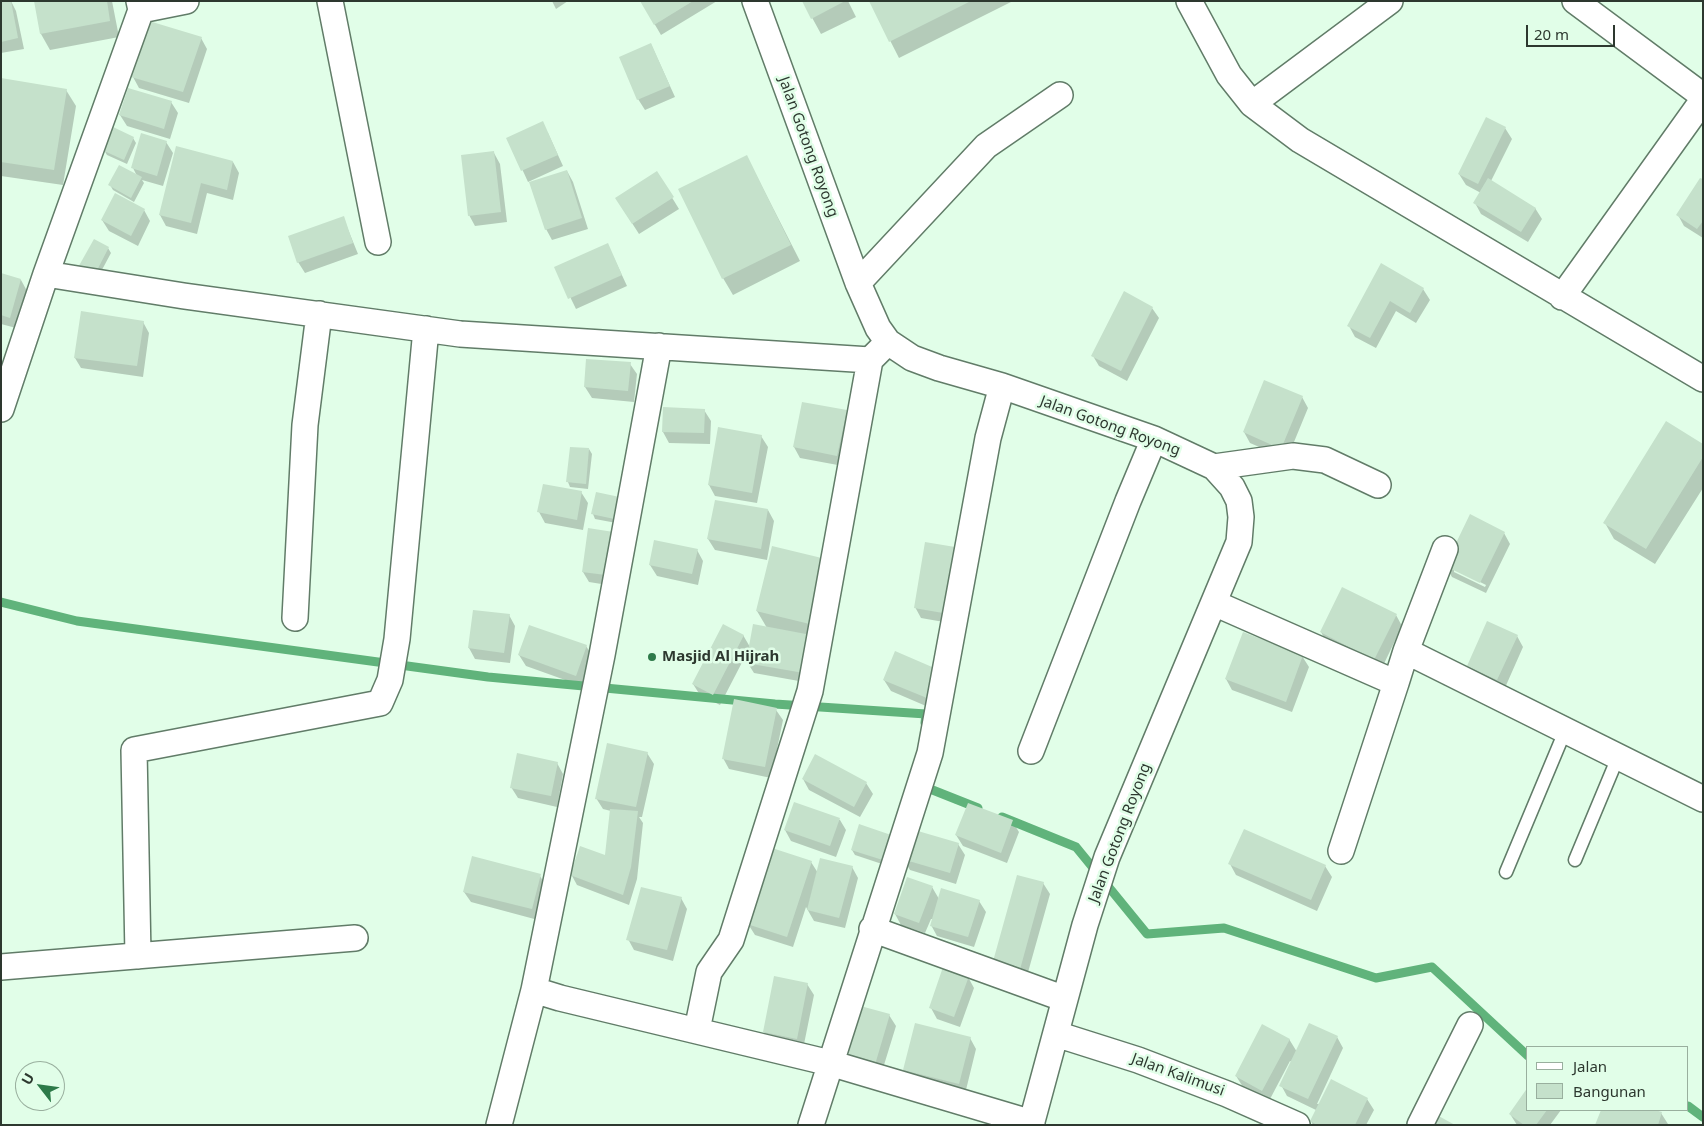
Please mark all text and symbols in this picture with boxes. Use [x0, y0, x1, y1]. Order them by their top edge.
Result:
scale bar [1529, 15, 1618, 47]
text: 20 m [1534, 24, 1569, 44]
street label: Jalan Gotong Royong [774, 74, 842, 220]
street label: Jalan Gotong Royong [1037, 392, 1183, 460]
place label: Masjid Al Hijrah [662, 648, 779, 666]
marker: Masjid Al Hijrah [646, 651, 658, 663]
street label: Jalan Gotong Royong [1085, 761, 1155, 905]
legend [1526, 1046, 1689, 1111]
street label: Jalan Kalimusi [1129, 1050, 1227, 1100]
text: Jalan [1573, 1056, 1607, 1076]
north arrow [15, 1061, 65, 1111]
text: U [17, 1069, 38, 1088]
text: Bangunan [1573, 1081, 1646, 1101]

